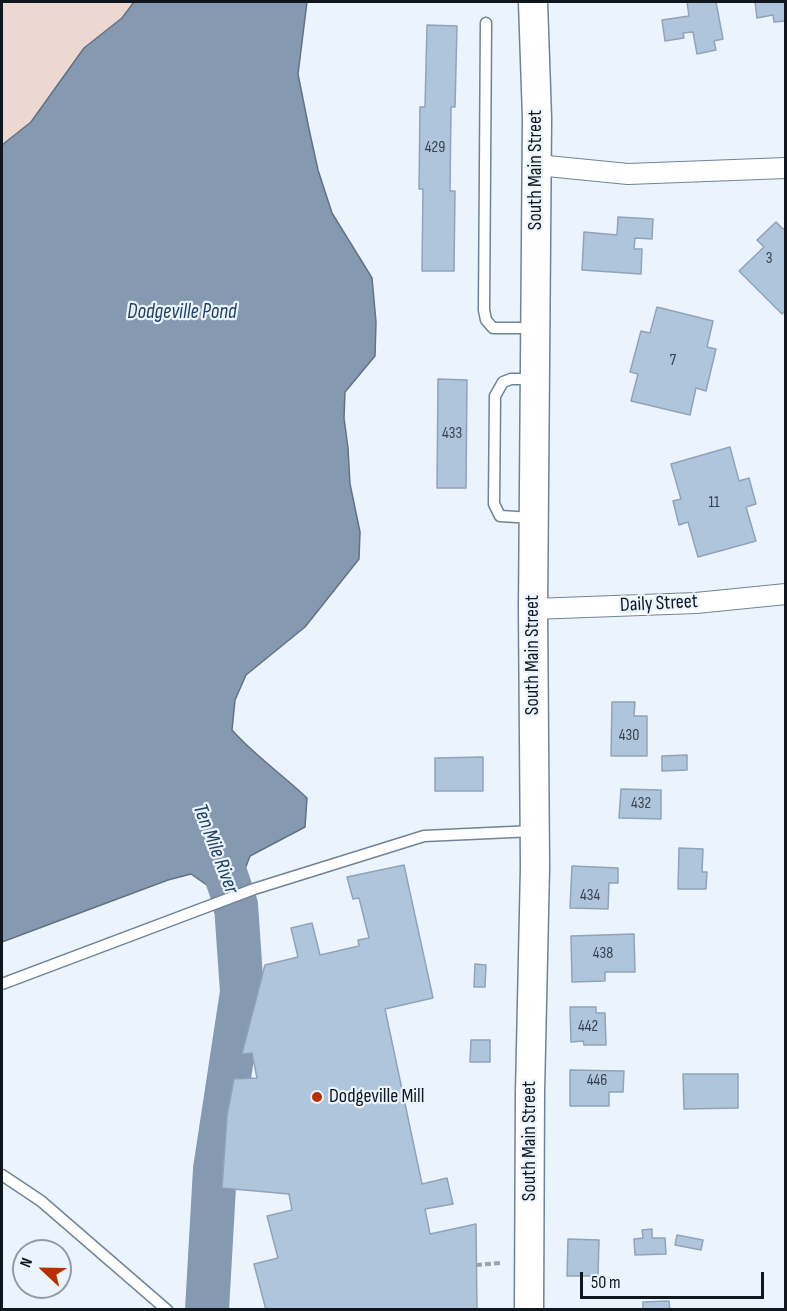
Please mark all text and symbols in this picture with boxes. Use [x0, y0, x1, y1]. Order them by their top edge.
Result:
street label: South Main Street [524, 110, 548, 230]
house number: 429 [425, 138, 445, 158]
house number: 3 [766, 249, 772, 269]
water label: Dodgeville Pond [127, 300, 237, 326]
house number: 7 [670, 351, 676, 371]
house number: 433 [442, 424, 462, 444]
house number: 11 [708, 493, 720, 513]
street label: Daily Street [619, 590, 699, 618]
street label: South Main Street [521, 595, 545, 715]
house number: 430 [619, 726, 639, 746]
house number: 432 [631, 794, 651, 814]
water label: Ten Mile River [186, 801, 244, 897]
house number: 434 [580, 886, 600, 906]
house number: 438 [593, 944, 613, 964]
house number: 442 [578, 1017, 598, 1037]
house number: 446 [587, 1071, 607, 1091]
street label: South Main Street [518, 1081, 542, 1201]
place label: Dodgeville Mill [329, 1085, 424, 1109]
marker: Dodgeville Mill [310, 1090, 324, 1104]
north arrow [12, 1239, 72, 1299]
text: N [16, 1255, 37, 1270]
scale bar [583, 1260, 768, 1298]
text: 50 m [591, 1272, 621, 1293]

